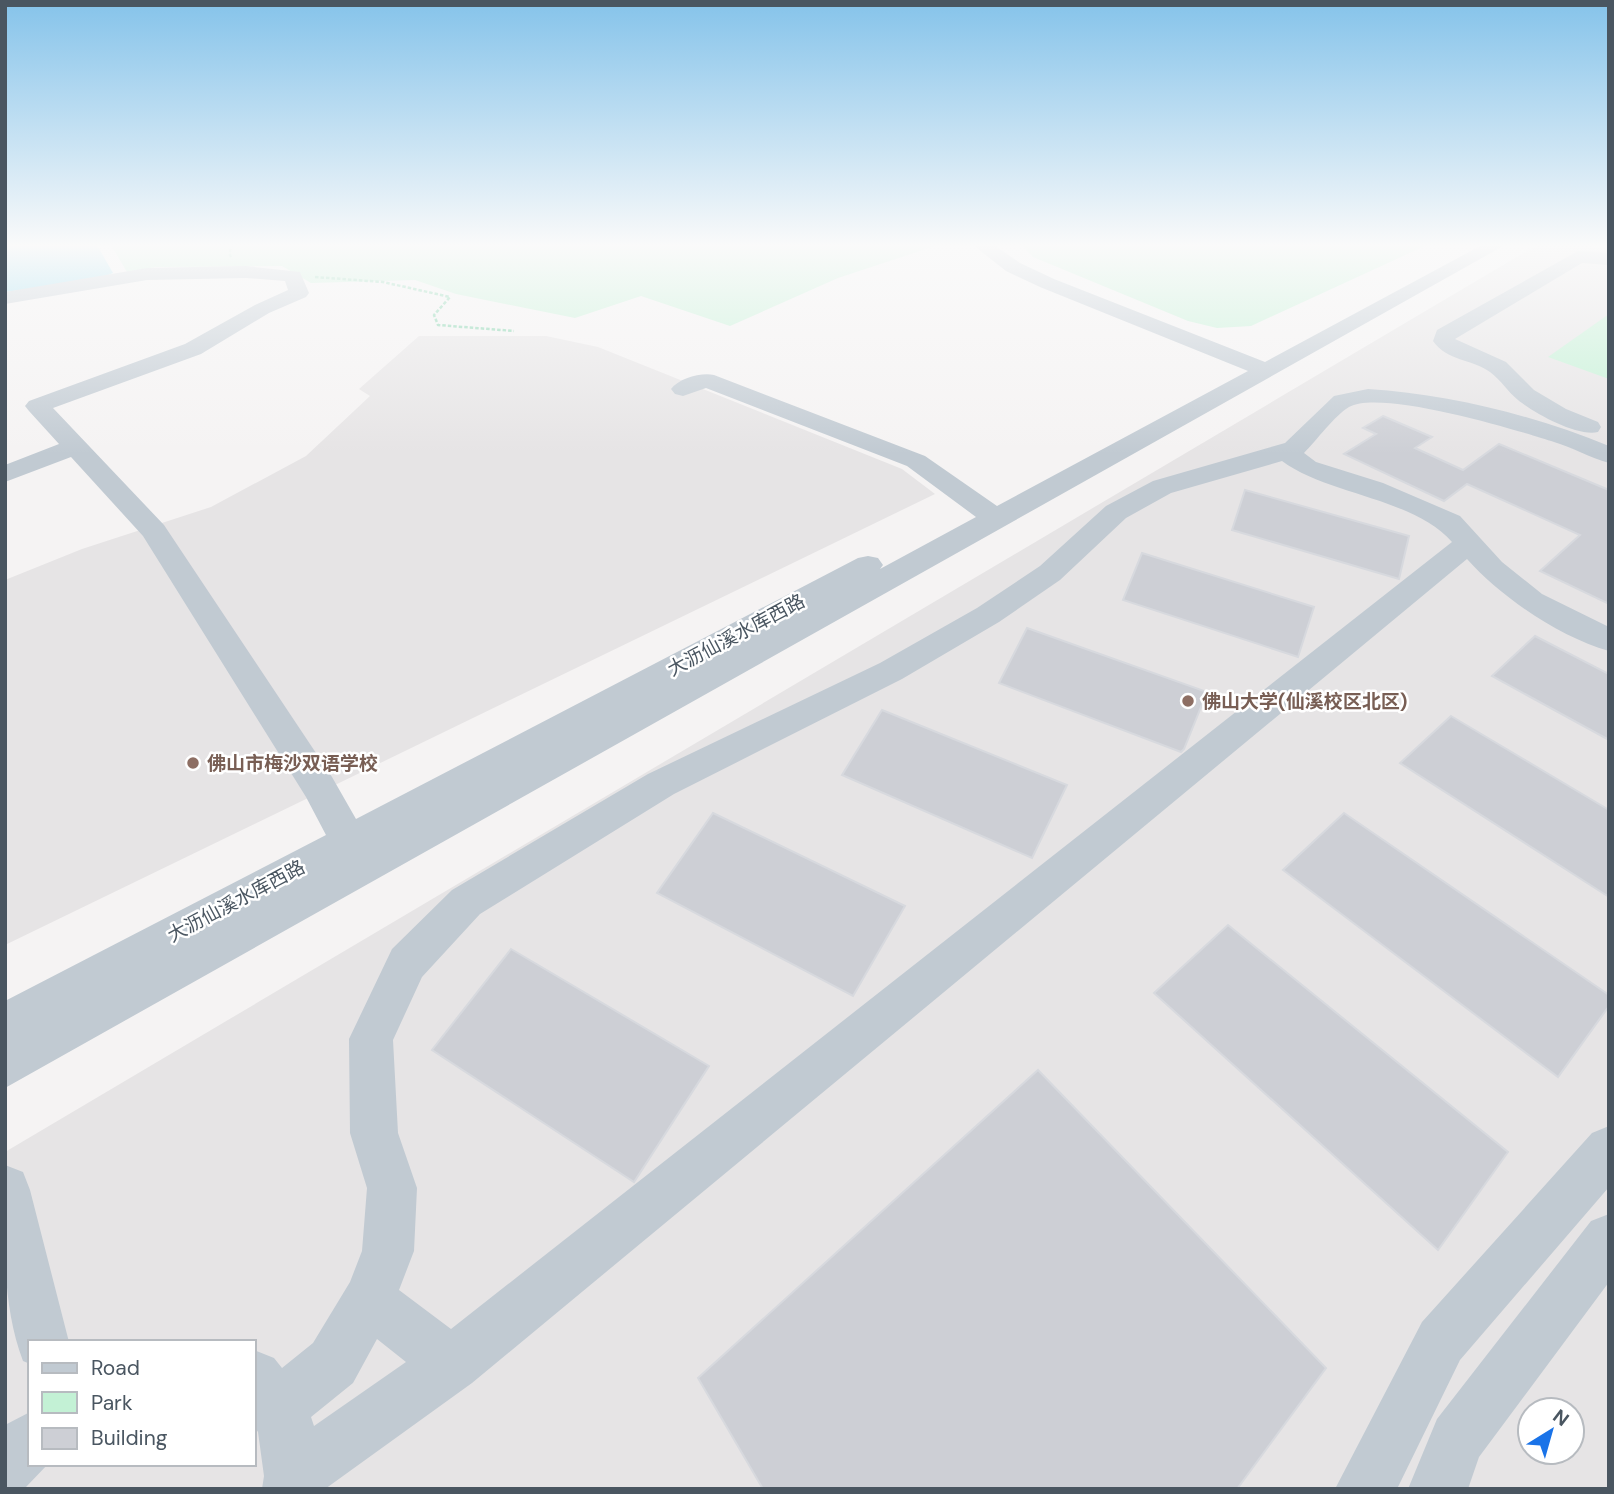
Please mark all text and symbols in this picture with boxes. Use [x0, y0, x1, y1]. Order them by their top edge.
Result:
street label: 大沥仙溪水库西路 [663, 588, 809, 682]
place label: 佛山大学(仙溪校区北区) [1202, 689, 1407, 714]
marker: 佛山大学(仙溪校区北区) [1180, 693, 1196, 709]
place label: 佛山市梅沙双语学校 [207, 751, 378, 776]
marker: 佛山市梅沙双语学校 [185, 755, 201, 771]
street label: 大沥仙溪水库西路 [163, 854, 309, 948]
legend [28, 1340, 256, 1466]
text: Road [91, 1354, 140, 1382]
text: Park [91, 1389, 133, 1417]
north arrow [1516, 1396, 1586, 1466]
text: N [1548, 1404, 1574, 1432]
text: Building [91, 1424, 168, 1452]

